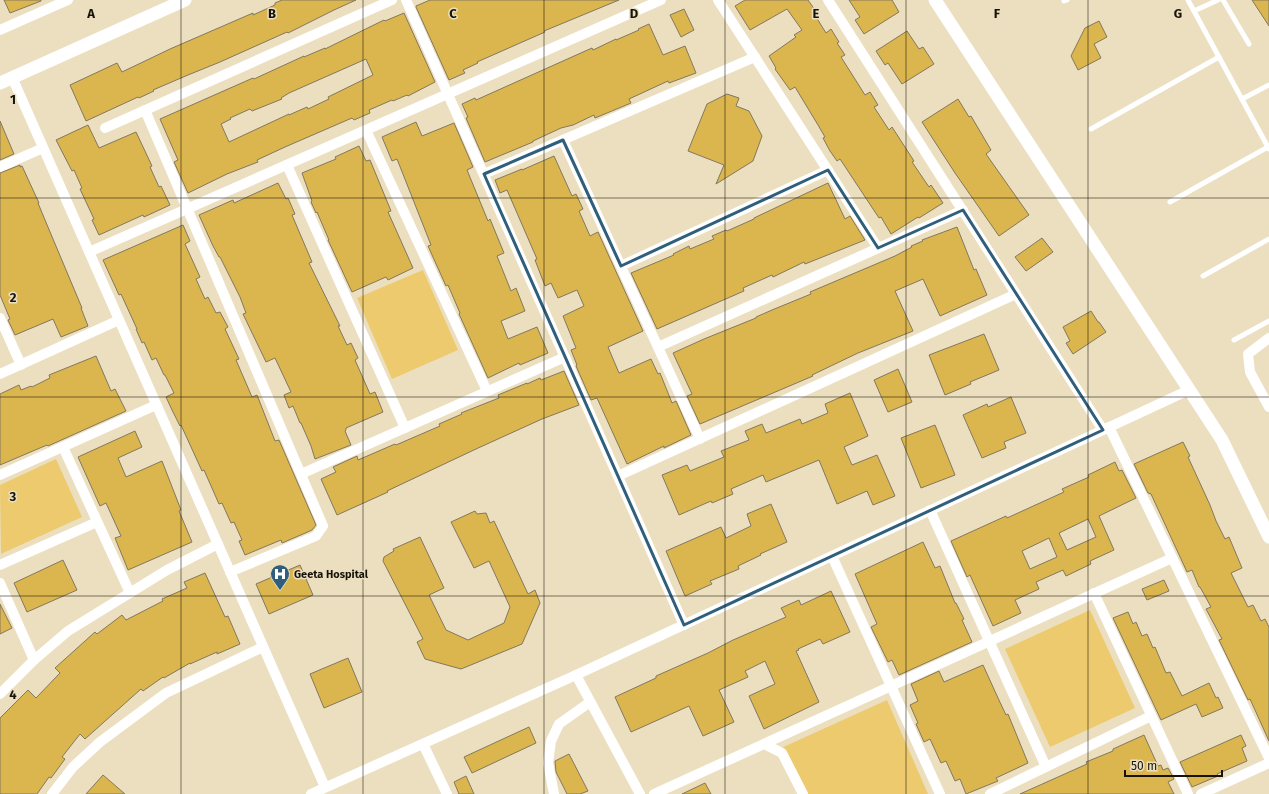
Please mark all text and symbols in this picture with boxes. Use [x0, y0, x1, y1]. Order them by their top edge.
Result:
text: A [86, 6, 95, 21]
text: B [268, 6, 276, 21]
text: C [449, 6, 457, 21]
text: D [630, 6, 639, 21]
text: E [813, 6, 820, 21]
text: F [994, 6, 1001, 21]
text: G [1174, 6, 1182, 21]
text: 1 [10, 92, 16, 107]
text: 2 [10, 290, 17, 305]
text: 3 [9, 489, 17, 504]
hospital icon: Geeta Hospital [269, 563, 291, 591]
place label: Geeta Hospital [294, 568, 369, 581]
text: 4 [9, 687, 17, 702]
scale bar [1125, 752, 1222, 778]
text: 50 m [1131, 759, 1157, 773]

